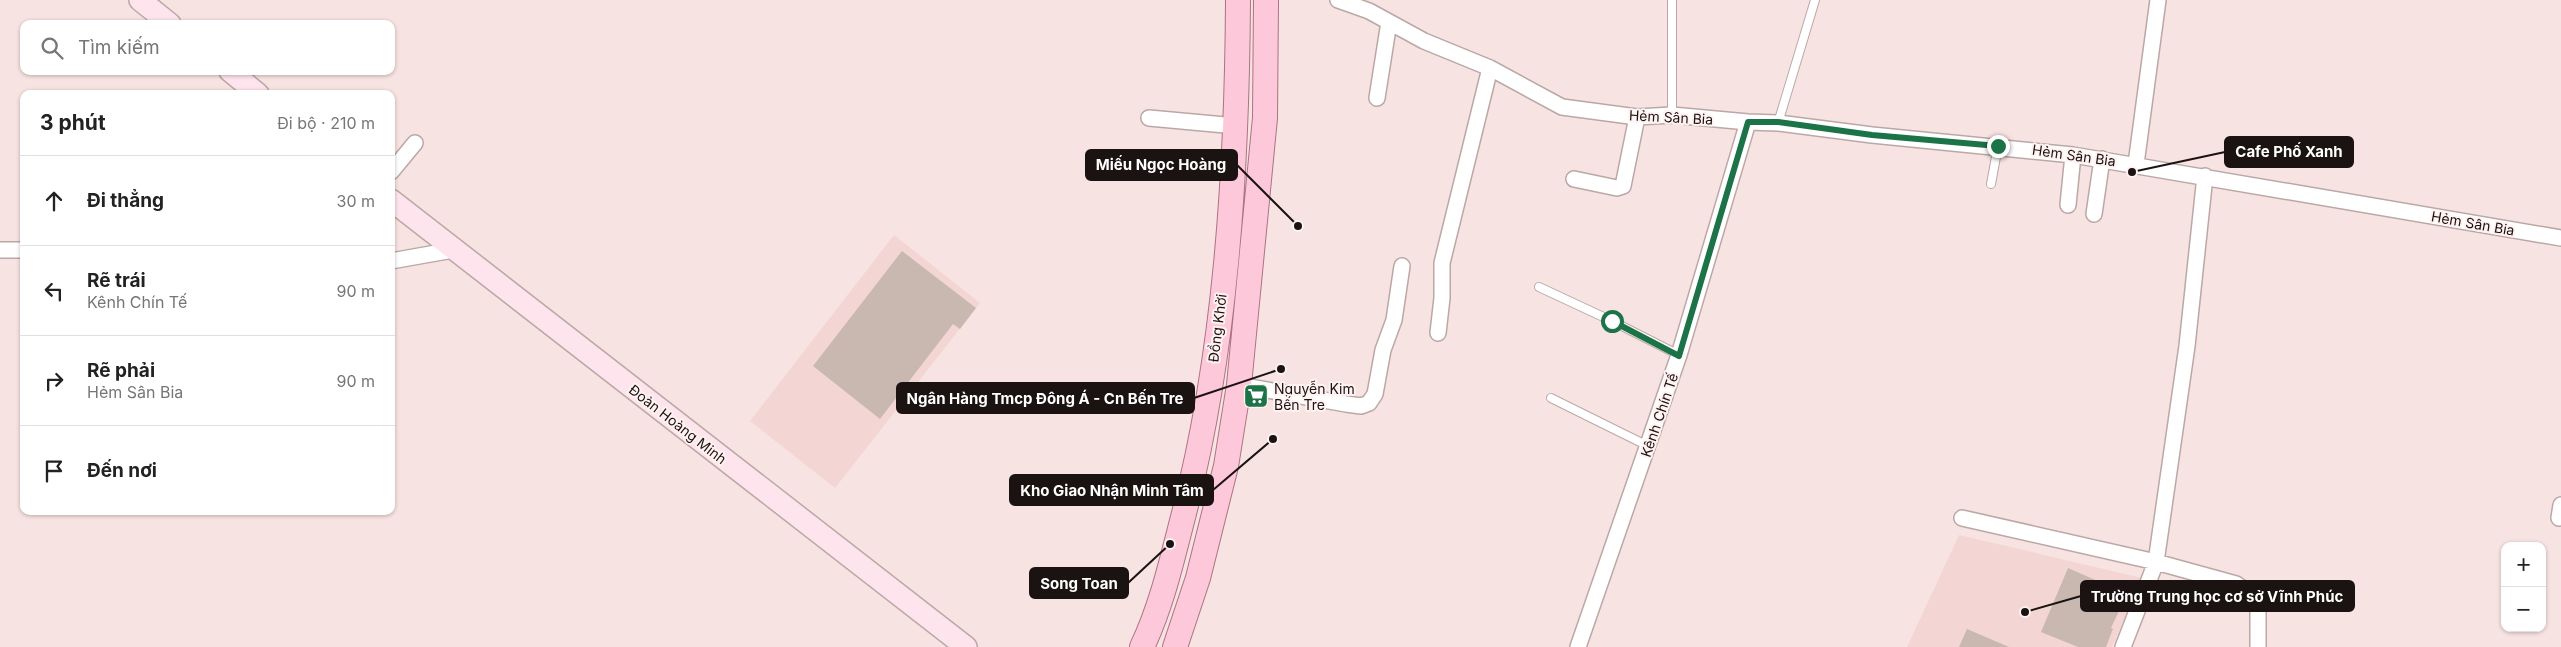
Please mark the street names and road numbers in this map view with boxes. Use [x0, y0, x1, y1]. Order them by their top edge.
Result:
street label: Hẻm Sân Bia [1628, 106, 1714, 128]
street label: Hẻm Sân Bia [2031, 141, 2117, 169]
street label: Hẻm Sân Bia [2430, 207, 2516, 239]
street label: Đồng Khởi [1204, 293, 1230, 363]
street label: Kênh Chín Tế [1637, 371, 1681, 459]
street label: Đoàn Hoàng Minh [626, 381, 730, 467]

